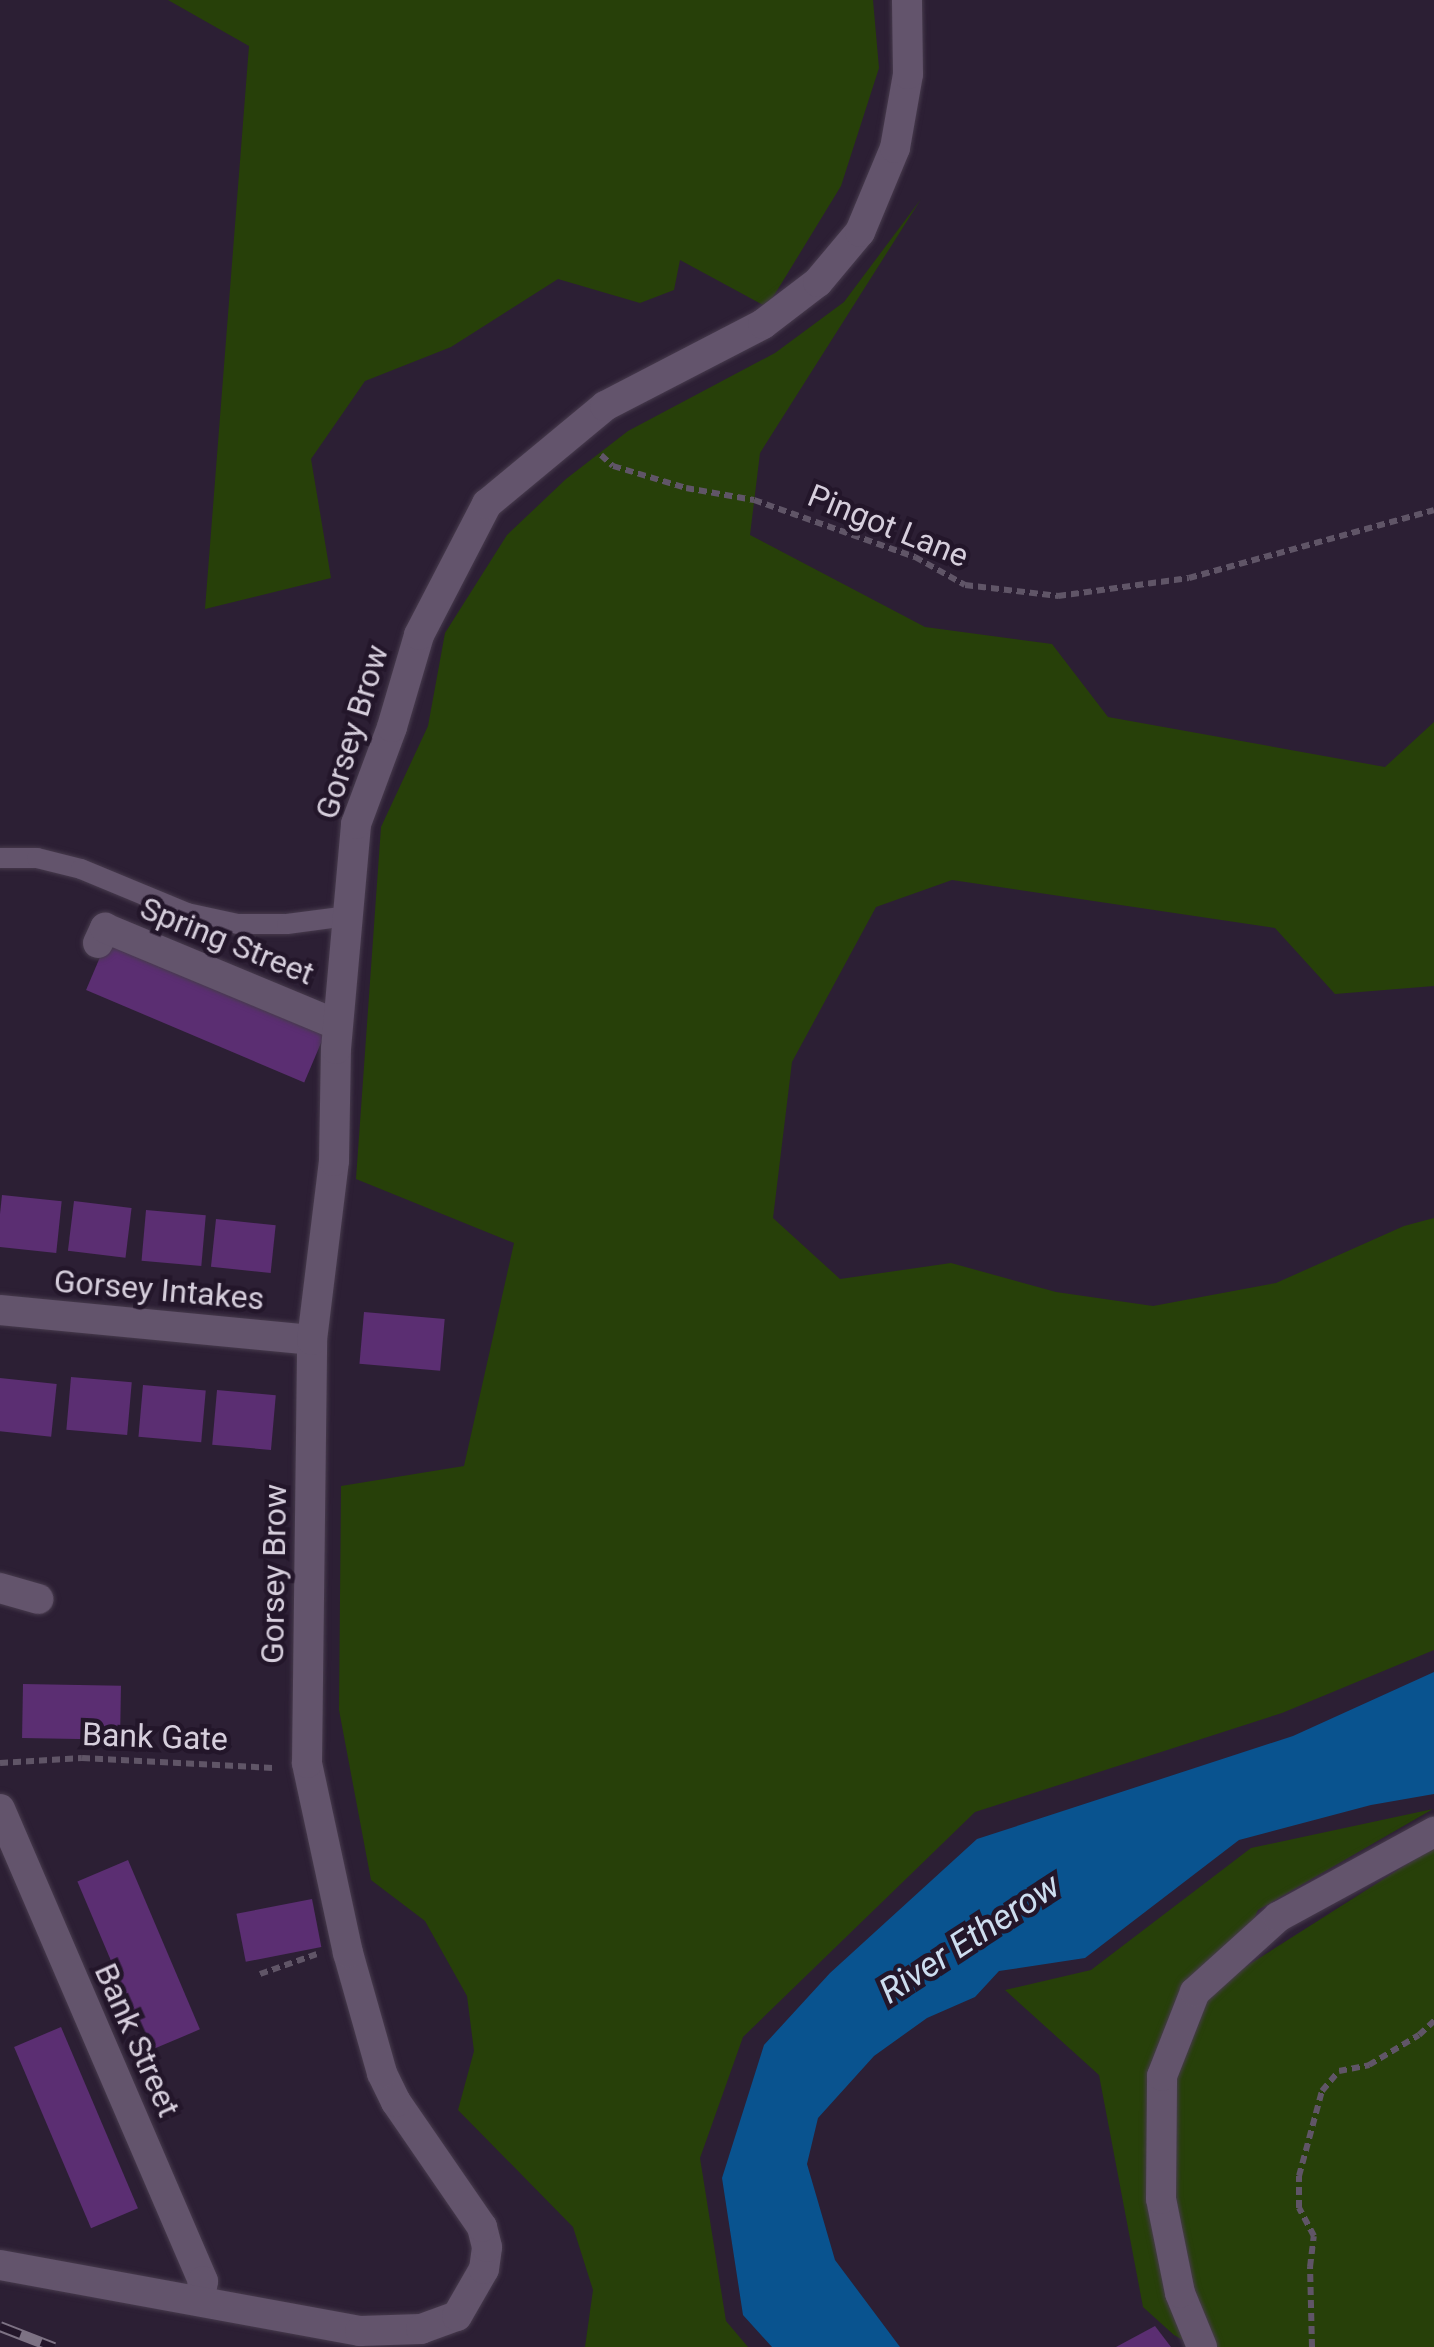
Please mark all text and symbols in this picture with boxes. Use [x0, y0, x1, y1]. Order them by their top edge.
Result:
street label: Pingot Lane [802, 476, 974, 576]
street label: Gorsey Brow [307, 640, 397, 824]
street label: Spring Street [135, 889, 319, 993]
street label: Gorsey Intakes [52, 1262, 266, 1318]
street label: Gorsey Brow [253, 1484, 295, 1664]
street label: Bank Gate [81, 1715, 229, 1759]
water label: River Etherow [872, 1865, 1068, 2013]
street label: Bank Street [86, 1957, 188, 2123]

